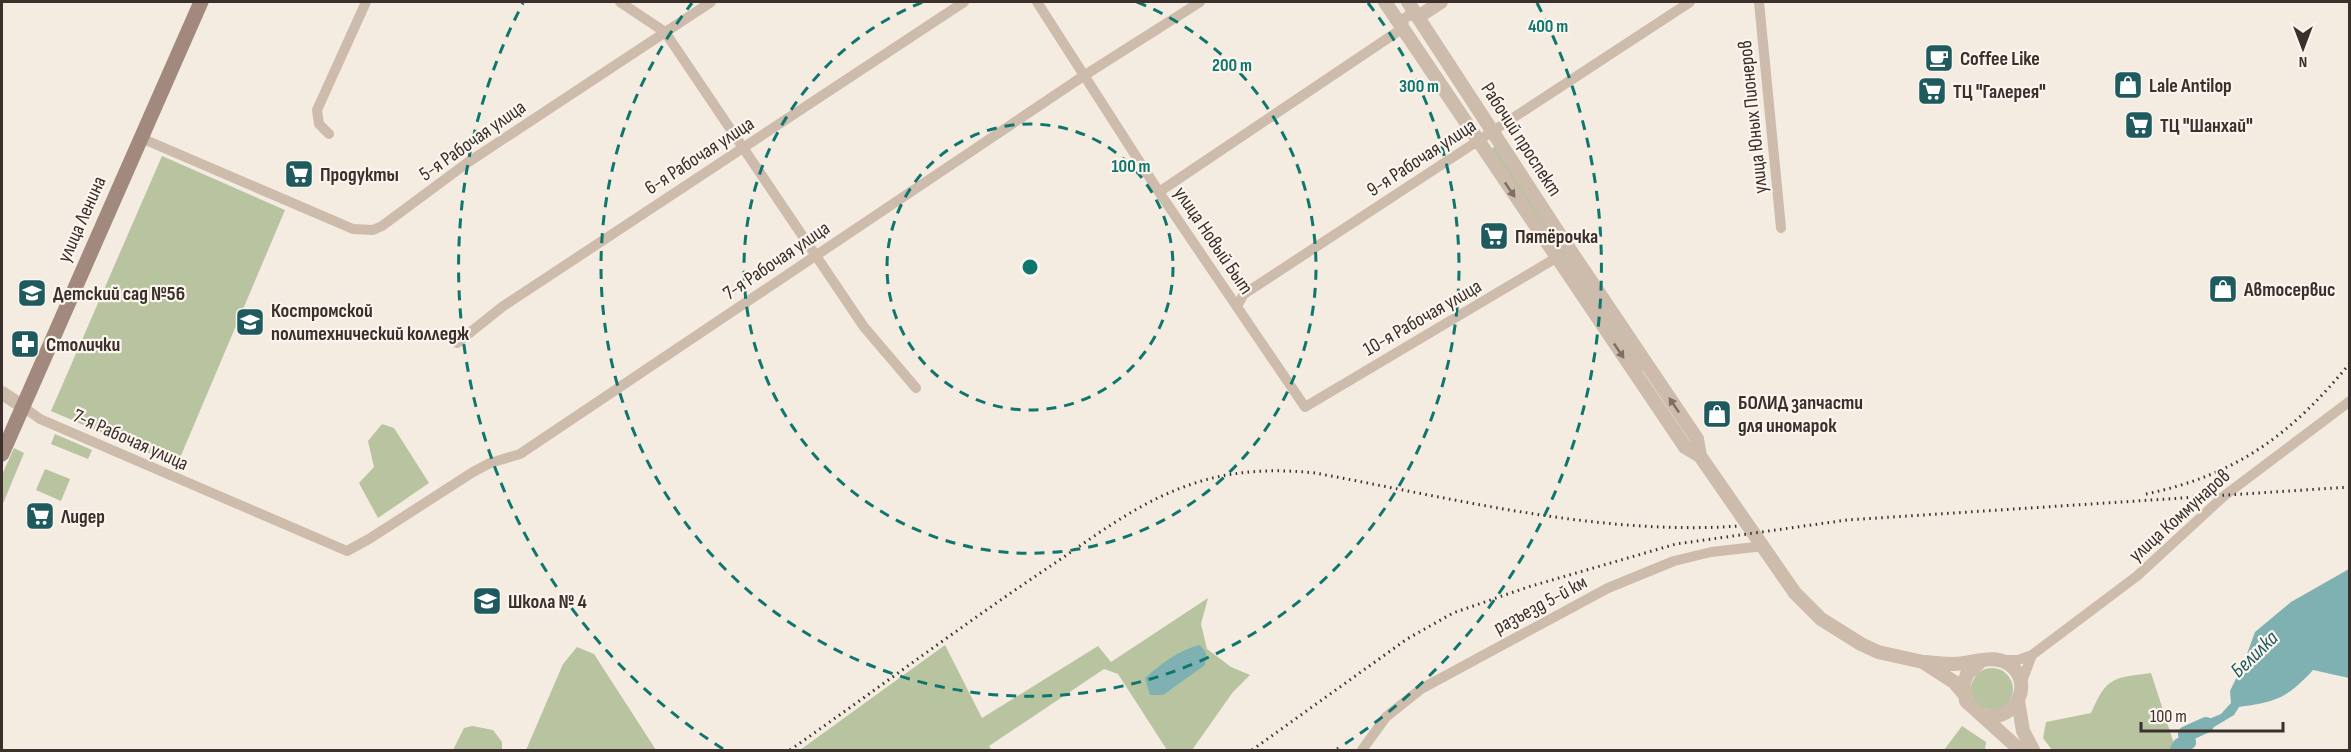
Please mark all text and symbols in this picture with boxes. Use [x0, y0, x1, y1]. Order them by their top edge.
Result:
text: 400 m [1528, 16, 1568, 37]
north arrow [2273, 18, 2333, 78]
street label: улица Юных Пионеров [1733, 39, 1773, 195]
cafe icon: Coffee Like [1923, 42, 1955, 74]
place label: Coffee Like [1960, 47, 2040, 71]
text: N [2299, 52, 2307, 71]
text: 200 m [1212, 55, 1252, 76]
shop icon: Lale Antilop [2112, 69, 2144, 101]
place label: Lale Antilop [2149, 74, 2232, 98]
supermarket icon: ТЦ "Галерея" [1916, 75, 1948, 107]
text: 300 m [1399, 76, 1439, 97]
street label: Рабочий проспект [1476, 78, 1567, 201]
place label: ТЦ "Галерея" [1953, 80, 2046, 104]
street label: 5-я Рабочая улица [415, 95, 531, 186]
supermarket icon: ТЦ "Шанхай" [2123, 109, 2155, 141]
street label: 6-я Рабочая улица [640, 112, 759, 200]
street label: 9-я Рабочая улица [1362, 114, 1481, 202]
place label: ТЦ "Шанхай" [2160, 114, 2253, 138]
text: 100 m [1112, 156, 1151, 177]
supermarket icon: Продукты [283, 158, 315, 190]
place label: Продукты [320, 163, 399, 187]
street label: улица Ленина [52, 173, 112, 266]
one-way arrow [1505, 181, 1516, 198]
street label: улица Новый Быт [1168, 182, 1258, 299]
street label: 7-я Рабочая улица [719, 216, 835, 305]
supermarket icon: Пятёрочка [1478, 220, 1510, 252]
place label: Пятёрочка [1515, 225, 1598, 249]
centre of rings [1020, 257, 1040, 277]
shop icon: Автосервис [2207, 273, 2239, 305]
street label: 10-я Рабочая улица [1359, 274, 1486, 361]
school or university icon: Детский сад №56 [16, 277, 48, 309]
place label: Автосервис [2243, 278, 2336, 302]
place label: Детский сад №56 [53, 282, 185, 306]
place label: Костромской политехнический колледж [271, 299, 470, 346]
school or university icon: Костромской политехнический колледж [234, 306, 266, 338]
pharmacy icon: Столички [9, 328, 41, 360]
place label: Столички [46, 333, 120, 357]
one-way arrow [1613, 343, 1625, 359]
place label: БОЛИД запчасти для иномарок [1738, 391, 1863, 438]
one-way arrow [1668, 397, 1680, 413]
shop icon: БОЛИД запчасти для иномарок [1701, 398, 1733, 430]
street label: 7-я Рабочая улица [69, 404, 192, 476]
street label: улица Коммунаров [2124, 464, 2235, 567]
supermarket icon: Лидер [24, 500, 56, 532]
place label: Лидер [60, 505, 105, 529]
street label: разъезд 5-й км [1490, 570, 1591, 639]
school or university icon: Школа № 4 [471, 585, 503, 617]
place label: Школа № 4 [508, 590, 587, 614]
water label: Белилка [2225, 625, 2284, 683]
scale bar [2141, 695, 2284, 733]
text: 100 m [2150, 706, 2187, 727]

